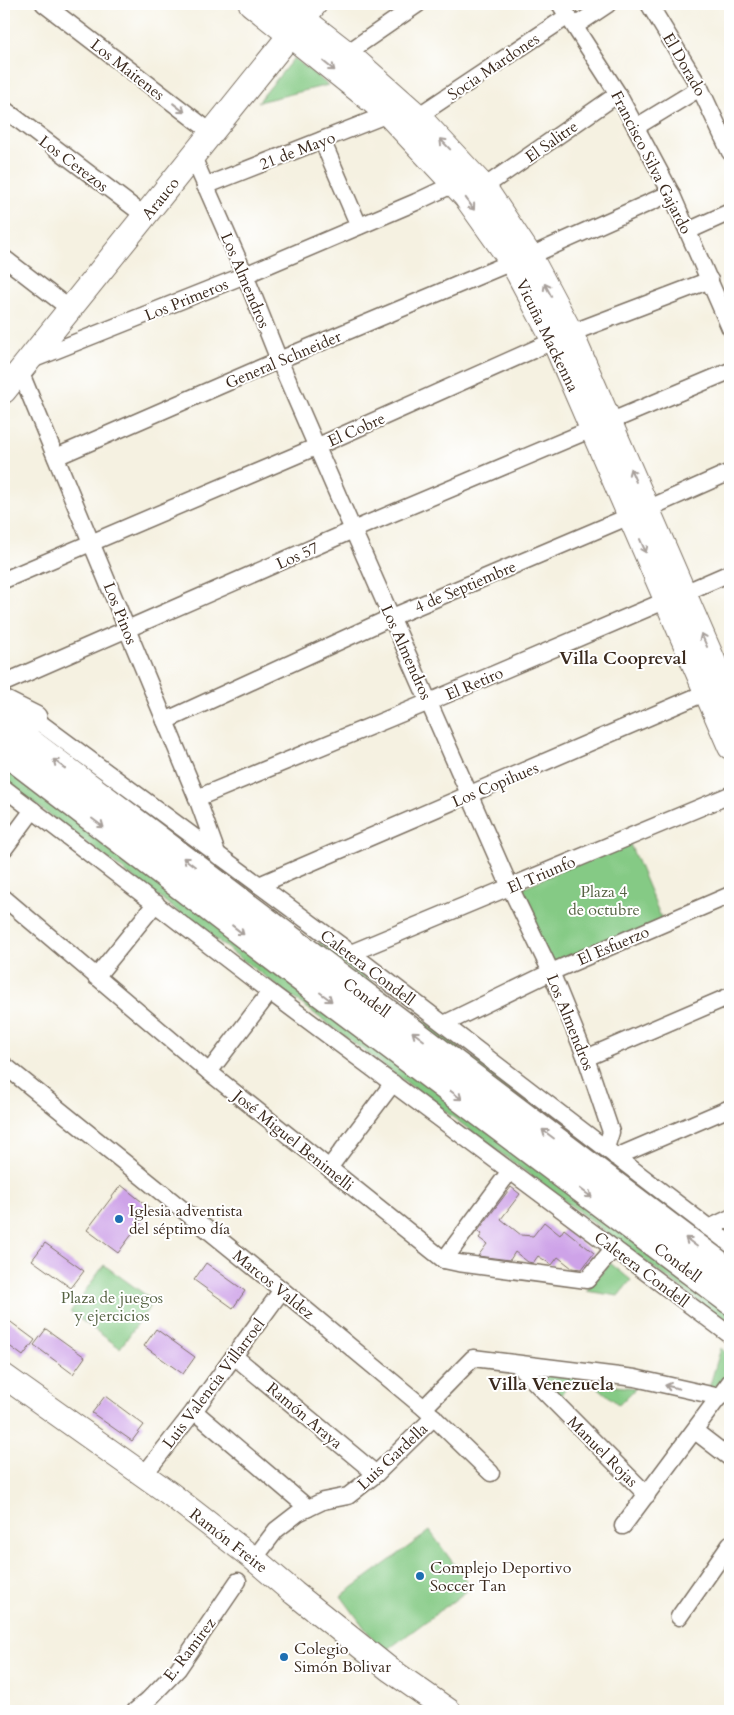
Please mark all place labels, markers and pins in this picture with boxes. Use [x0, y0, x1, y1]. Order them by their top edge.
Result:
place label: Iglesia adventista del séptimo día [129, 1200, 243, 1240]
marker: Iglesia adventista del séptimo día [113, 1213, 125, 1225]
place label: Complejo Deportivo Soccer Tan [430, 1557, 572, 1597]
marker: Complejo Deportivo Soccer Tan [414, 1570, 426, 1582]
place label: Colegio Simón Bolivar [294, 1638, 391, 1678]
marker: Colegio Simón Bolivar [278, 1651, 290, 1663]

